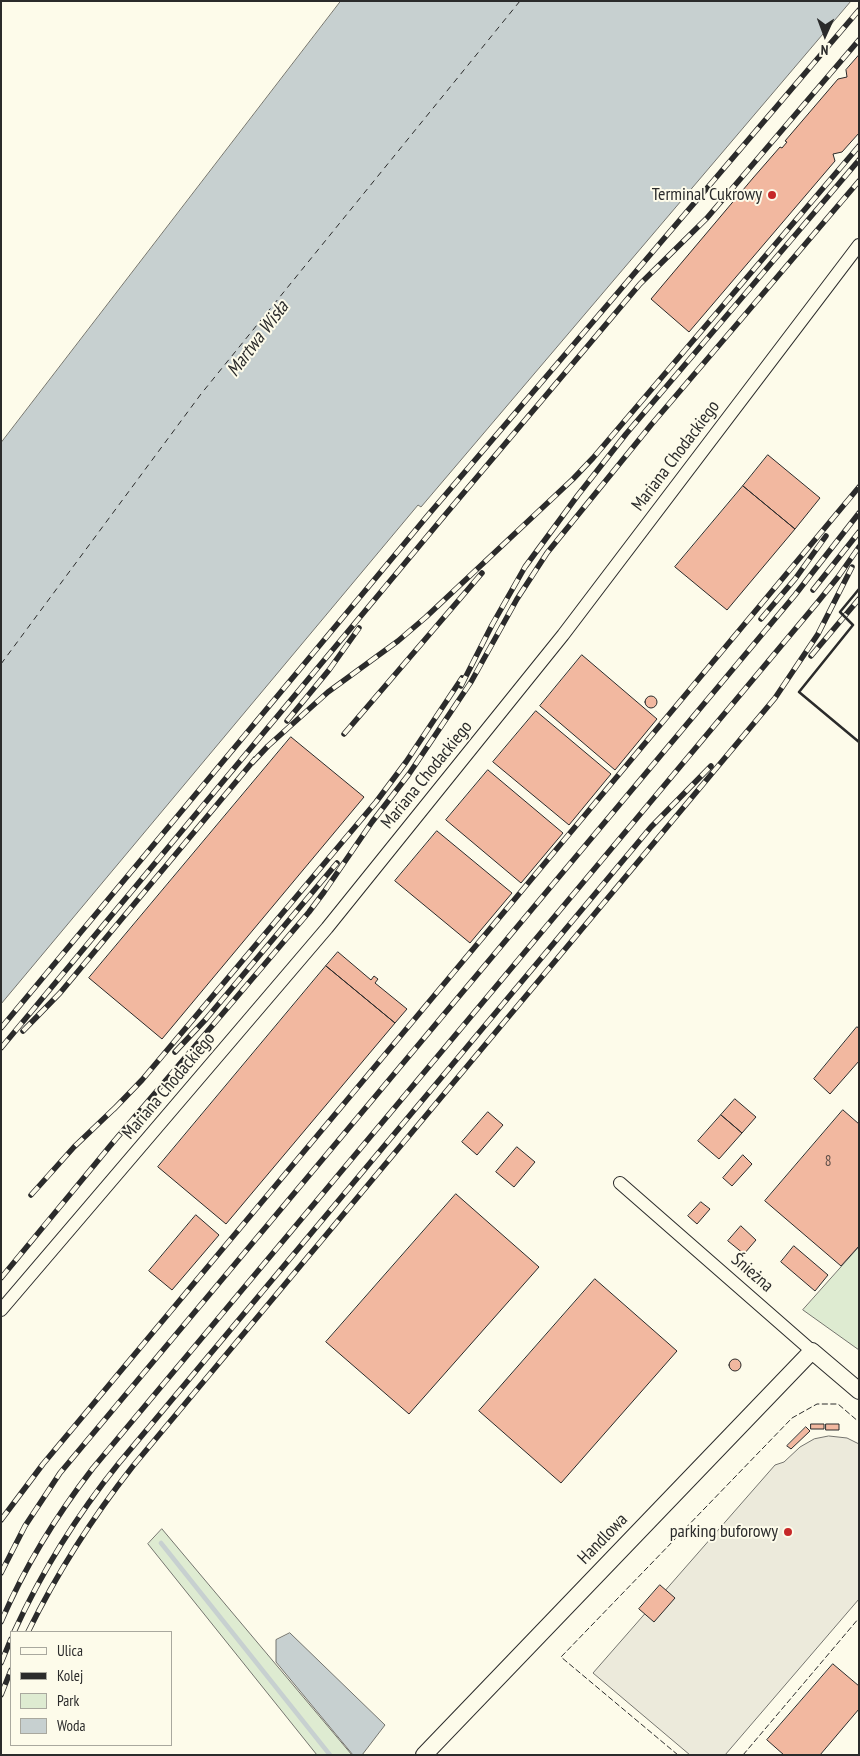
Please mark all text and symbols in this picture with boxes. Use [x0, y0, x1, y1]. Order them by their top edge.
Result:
north arrow [800, 10, 850, 60]
text: N [820, 41, 829, 59]
place label: Terminal Cukrowy [652, 184, 762, 206]
marker: Terminal Cukrowy [766, 189, 778, 201]
water label: Martwa Wisła [222, 297, 294, 381]
street label: Mariana Chodackiego [627, 397, 725, 515]
street label: Mariana Chodackiego [377, 717, 477, 833]
street label: Mariana Chodackiego [118, 1028, 220, 1144]
house number: 8 [825, 1153, 831, 1171]
street label: Śnieżna [727, 1249, 777, 1297]
street label: Handlowa [574, 1509, 632, 1569]
place label: parking buforowy [670, 1521, 778, 1543]
marker: parking buforowy [782, 1526, 794, 1538]
legend [10, 1631, 172, 1746]
text: Ulica [57, 1641, 83, 1660]
text: Kolej [57, 1666, 83, 1685]
text: Park [57, 1691, 79, 1710]
text: Woda [57, 1716, 86, 1735]

